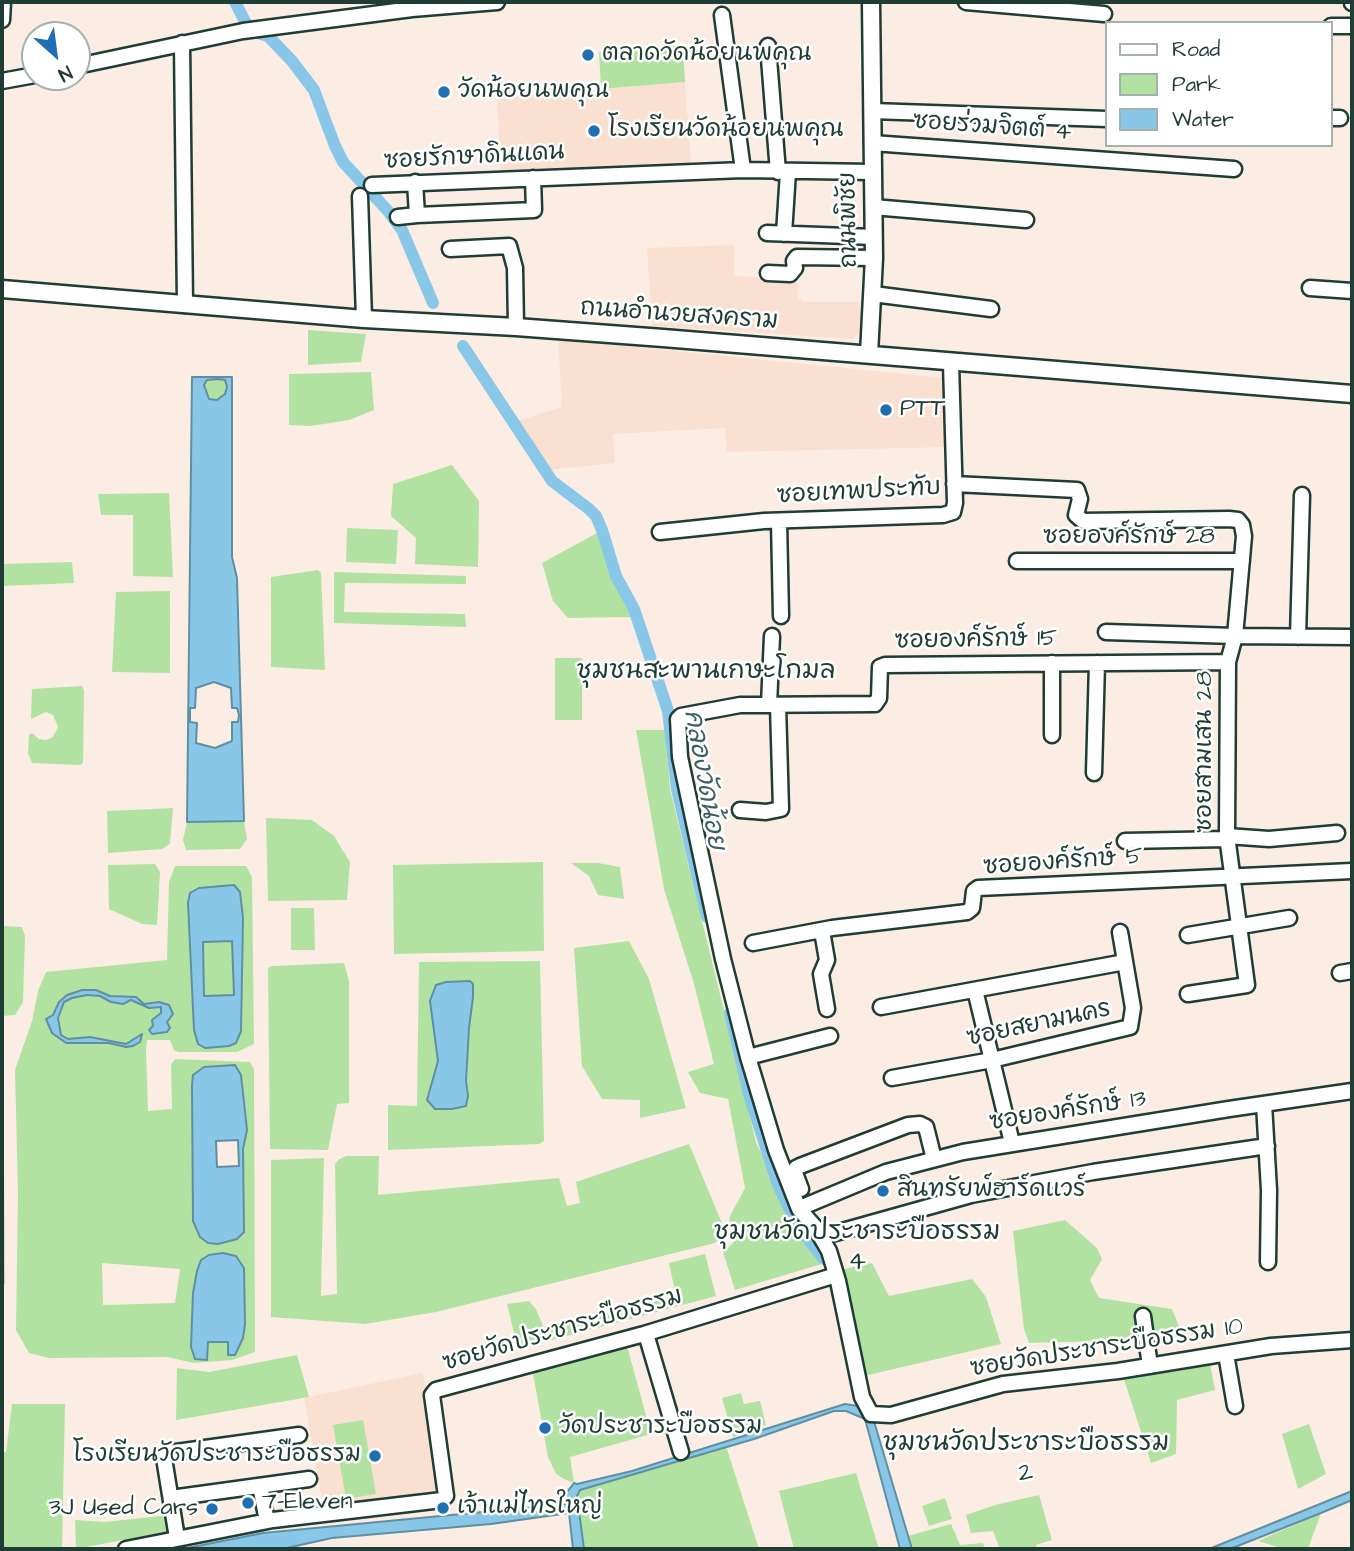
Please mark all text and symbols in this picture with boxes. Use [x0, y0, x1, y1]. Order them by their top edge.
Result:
north arrow [21, 21, 91, 91]
legend [1106, 21, 1333, 147]
text: Road [1172, 35, 1220, 64]
place label: ตลาดวัดน้อยนพคุณ [602, 41, 811, 69]
marker: ตลาดวัดน้อยนพคุณ [580, 47, 596, 63]
text: N [54, 58, 77, 88]
text: Park [1172, 70, 1221, 99]
place label: วัดน้อยนพคุณ [458, 78, 609, 106]
marker: วัดน้อยนพคุณ [436, 84, 452, 100]
text: Water [1172, 105, 1234, 134]
street label: ซอยร่วมจิตต์ 4 [912, 108, 1072, 148]
place label: โรงเรียนวัดน้อยนพคุณ [608, 117, 843, 145]
marker: โรงเรียนวัดน้อยนพคุณ [586, 123, 602, 139]
street label: ซอยรักษาดินแดน [383, 139, 565, 177]
street label: ถนนพิชัย [835, 172, 865, 268]
street label: ถนนอำนวยสงคราม [579, 295, 779, 337]
place label: PTT [900, 396, 945, 424]
marker: PTT [878, 402, 894, 418]
street label: ซอยเทพประทับ [776, 474, 942, 512]
street label: ซอยองค์รักษ์ 28 [1043, 524, 1215, 552]
street label: ซอยองค์รักษ์ 15 [894, 625, 1058, 657]
district label: ชุมชนสะพานเกษะโกมล [577, 657, 835, 689]
street label: ซอยสามเสน 28 [1192, 671, 1220, 833]
water label: คลองวัดน้อย [675, 708, 731, 852]
street label: ซอยองค์รักษ์ 5 [982, 843, 1144, 883]
street label: ซอยสยามนคร [965, 996, 1113, 1054]
street label: ซอยองค์รักษ์ 13 [988, 1085, 1148, 1139]
place label: สินทรัยพ์ฮาร์ดแวร์ [897, 1177, 1085, 1205]
marker: สินทรัยพ์ฮาร์ดแวร์ [875, 1183, 891, 1199]
district label: ชุมชนวัดประชาระบือธรรม 4 [714, 1218, 1000, 1280]
street label: ซอยวัดประชาระบือธรรม [440, 1283, 686, 1379]
street label: ซอยวัดประชาระบือธรรม 10 [969, 1313, 1245, 1385]
place label: วัดประชาระบือธรรม [559, 1414, 762, 1442]
marker: วัดประชาระบือธรรม [537, 1420, 553, 1436]
district label: ชุมชนวัดประชาระบือธรรม 2 [883, 1429, 1169, 1490]
place label: โรงเรียนวัดประชาระบือธรรม [73, 1442, 361, 1470]
marker: โรงเรียนวัดประชาระบือธรรม [367, 1448, 383, 1464]
place label: 7-Eleven [262, 1489, 353, 1517]
place label: เจ้าแม่ไทรใหญ่ [457, 1494, 602, 1522]
place label: 3J Used Cars [49, 1495, 198, 1523]
marker: 7-Eleven [240, 1495, 256, 1511]
marker: เจ้าแม่ไทรใหญ่ [435, 1500, 451, 1516]
marker: 3J Used Cars [204, 1501, 220, 1517]

